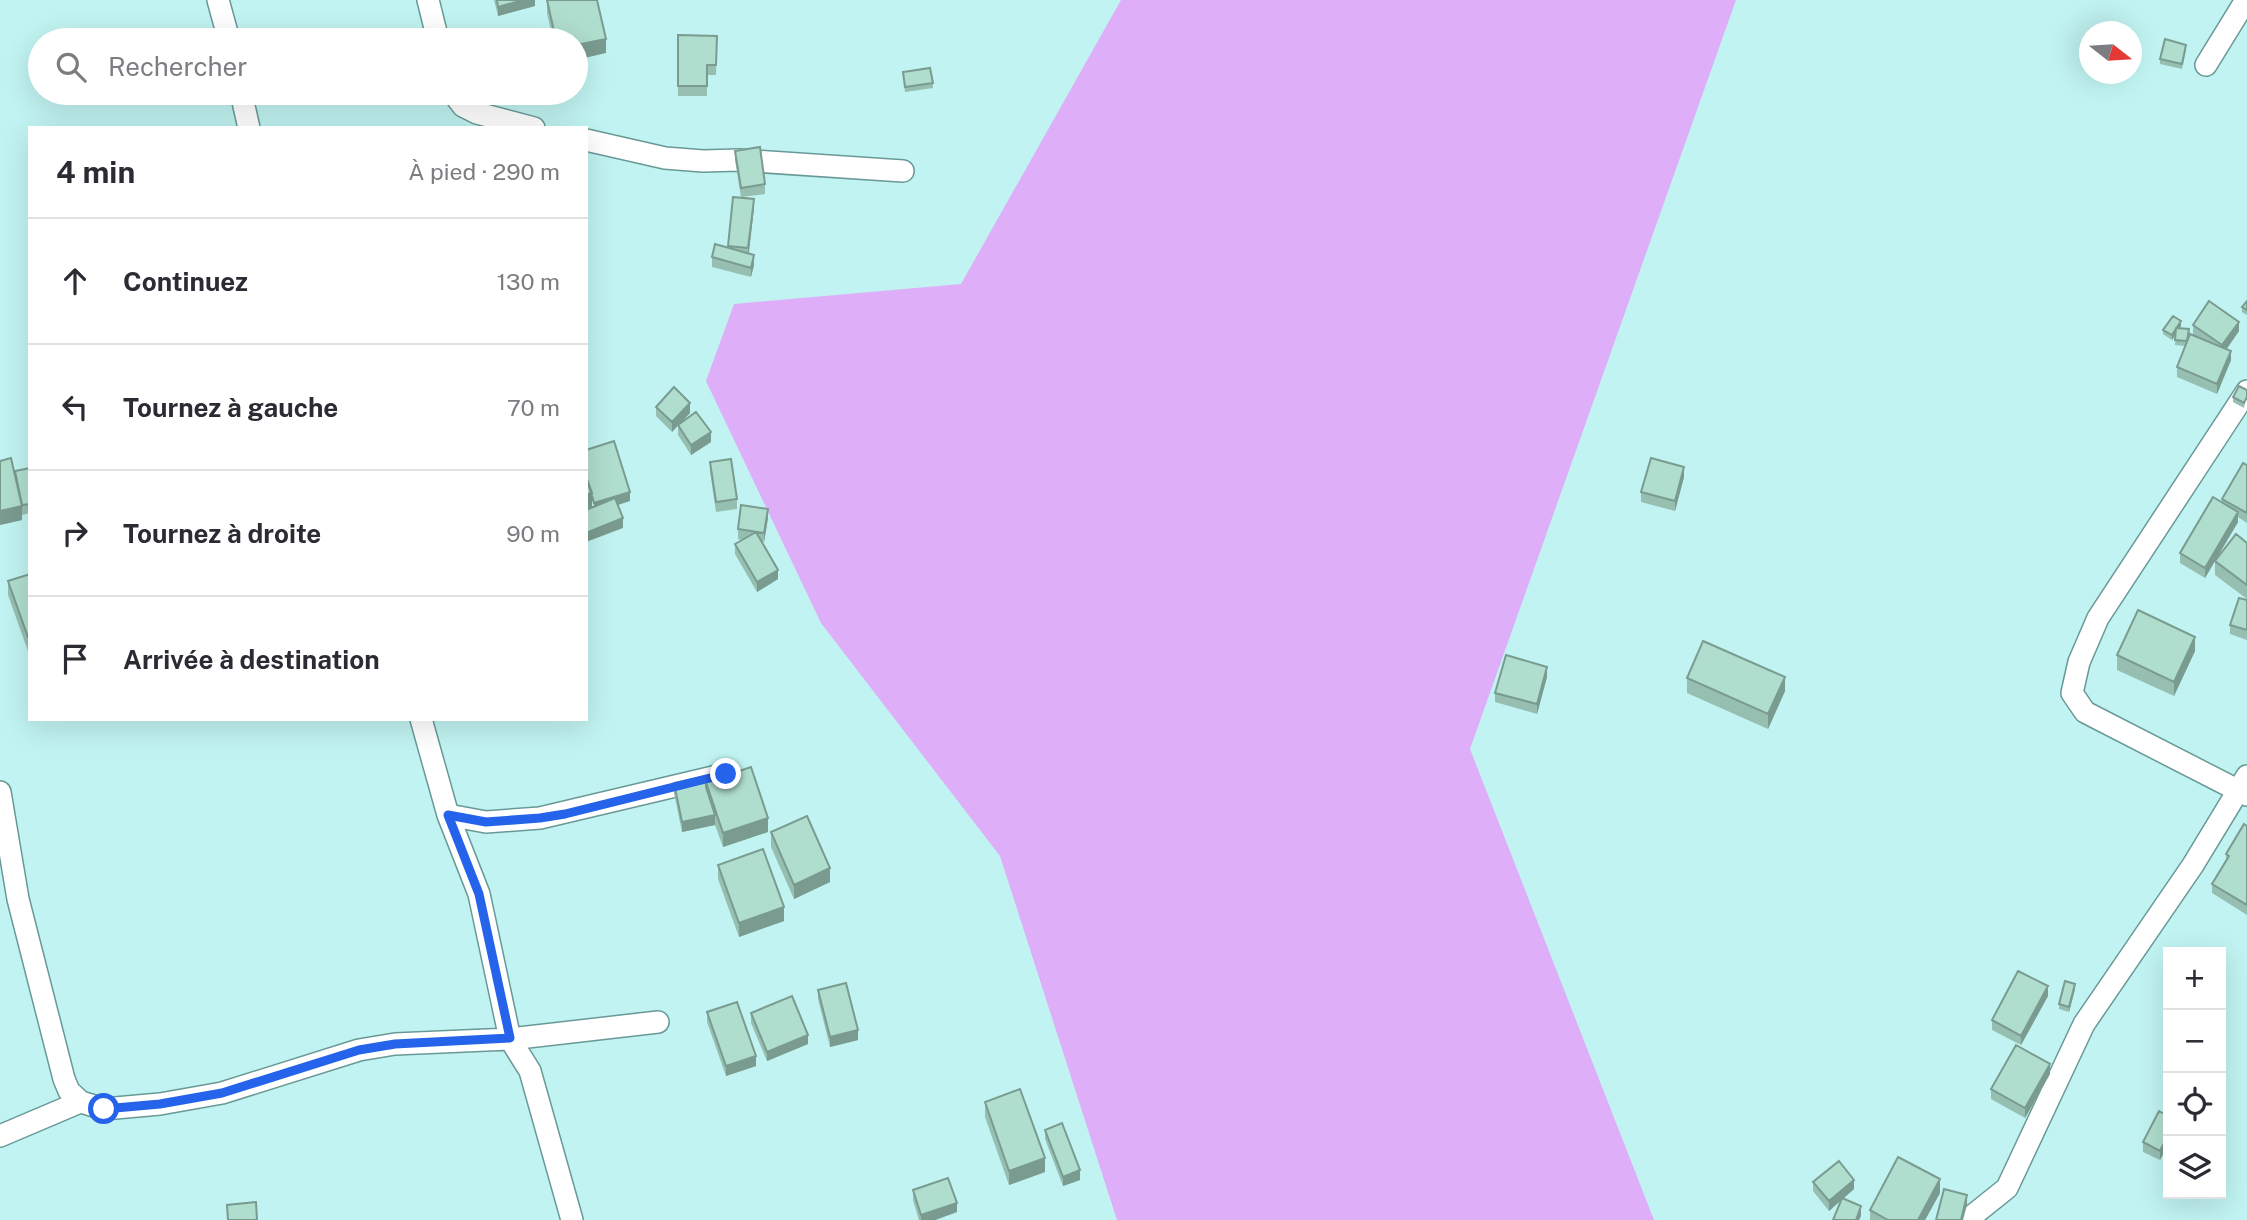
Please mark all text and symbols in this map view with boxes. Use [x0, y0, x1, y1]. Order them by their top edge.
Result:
north arrow [2079, 21, 2142, 84]
search box [28, 28, 588, 105]
icon: search [52, 48, 90, 86]
text: Rechercher [108, 51, 247, 82]
text: 4 min [56, 154, 135, 190]
text: À pied · 290 m [408, 158, 560, 185]
icon: ahead [56, 262, 94, 300]
text: Continuez [123, 266, 248, 297]
text: 130 m [497, 268, 560, 295]
icon: left [56, 388, 94, 426]
text: Tournez à gauche [123, 392, 338, 423]
text: 70 m [507, 394, 560, 421]
icon: right [56, 514, 94, 552]
text: Tournez à droite [123, 518, 321, 549]
text: 90 m [506, 520, 560, 547]
icon: arrive [56, 640, 94, 678]
text: Arrivée à destination [123, 644, 380, 675]
route end [710, 758, 741, 789]
map controls [2163, 947, 2226, 1199]
button: + [2163, 947, 2226, 1010]
button: − [2163, 1010, 2226, 1073]
button: locate [2163, 1073, 2226, 1136]
route start [88, 1093, 119, 1124]
button: layers [2163, 1136, 2226, 1199]

